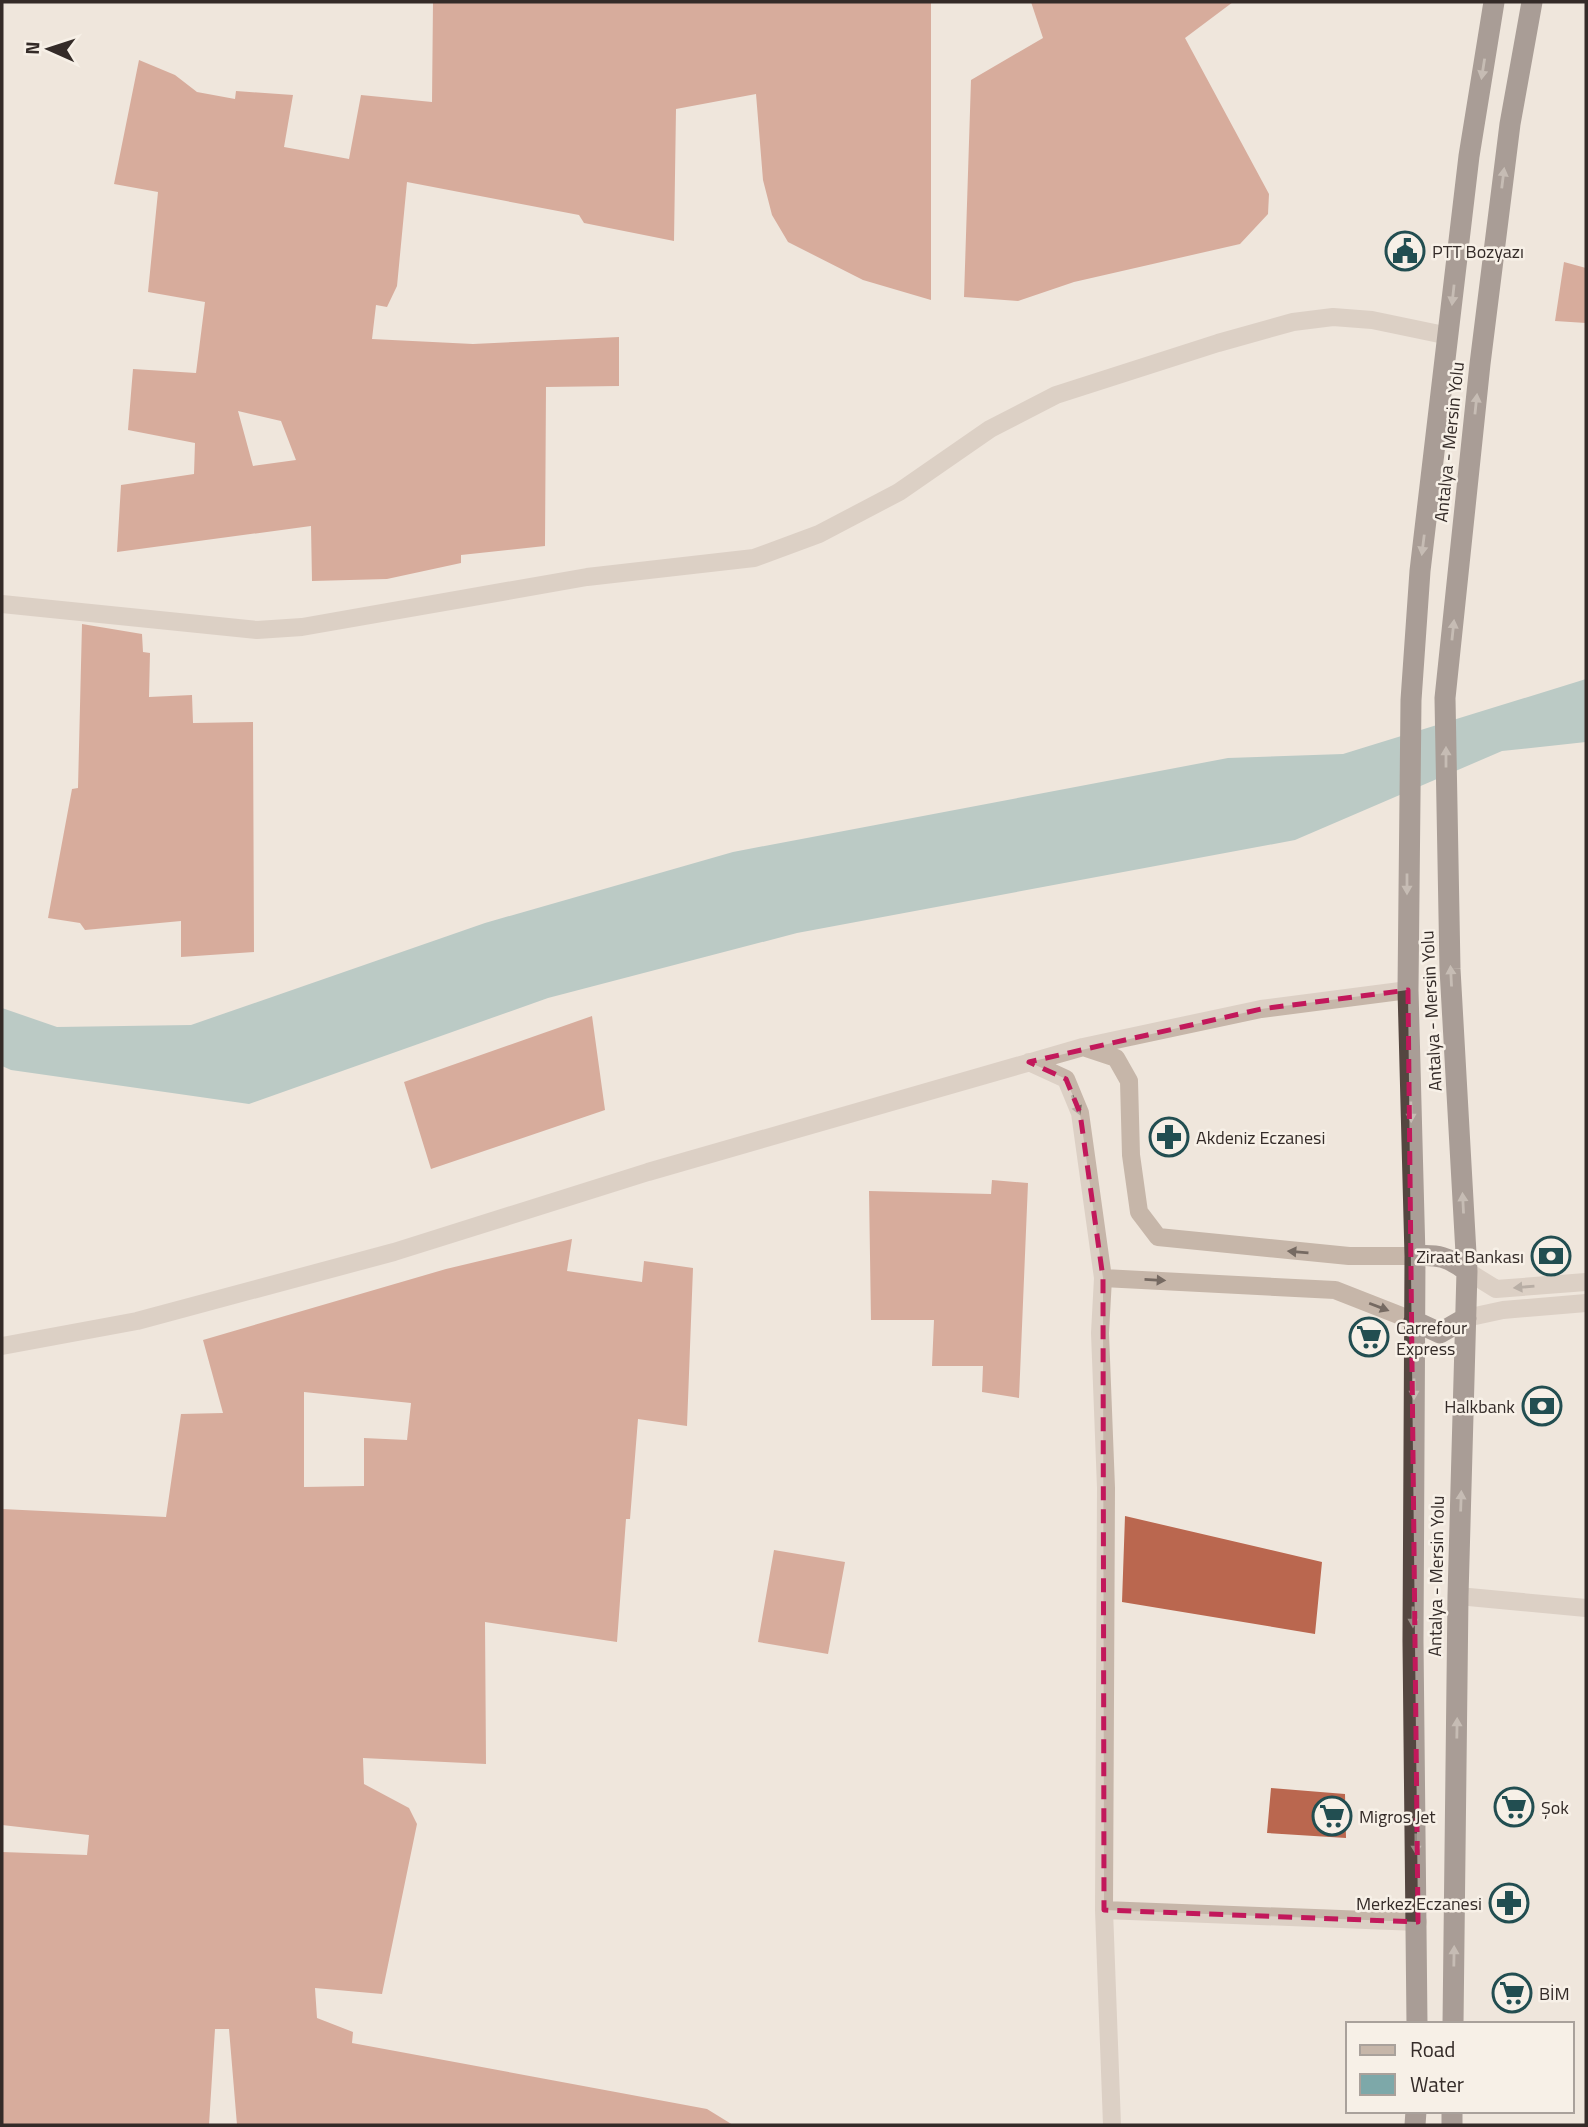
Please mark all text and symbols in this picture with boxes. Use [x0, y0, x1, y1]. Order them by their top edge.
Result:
north arrow [14, 14, 84, 84]
text: N [17, 41, 46, 55]
one-way arrow [1477, 58, 1488, 80]
one-way arrow [1498, 167, 1509, 189]
public building icon: PTT Bozyazı [1384, 230, 1426, 272]
place label: PTT Bozyazı [1432, 238, 1524, 265]
one-way arrow [1448, 284, 1459, 306]
street label: Antalya - Mersin Yolu [1427, 360, 1471, 524]
one-way arrow [1470, 393, 1481, 415]
one-way arrow [1418, 534, 1429, 556]
one-way arrow [1447, 619, 1458, 641]
one-way arrow [1440, 746, 1452, 768]
one-way arrow [1401, 874, 1413, 896]
street label: Antalya - Mersin Yolu [1413, 930, 1449, 1092]
one-way arrow [1445, 965, 1456, 987]
one-way arrow [1071, 1095, 1082, 1116]
one-way arrow [1405, 1101, 1417, 1123]
pharmacy icon: Akdeniz Eczanesi [1148, 1116, 1190, 1158]
place label: Akdeniz Eczanesi [1196, 1124, 1325, 1151]
one-way arrow [1457, 1192, 1468, 1214]
bank icon: Ziraat Bankası [1530, 1235, 1572, 1277]
place label: Ziraat Bankası [1416, 1243, 1524, 1270]
one-way arrow [1286, 1246, 1308, 1257]
one-way arrow [1145, 1275, 1167, 1286]
one-way arrow [1513, 1282, 1535, 1293]
one-way arrow [1369, 1302, 1390, 1313]
place label: Carrefour Express [1396, 1314, 1467, 1362]
supermarket icon: Carrefour Express [1348, 1316, 1390, 1358]
one-way arrow [1408, 1378, 1420, 1400]
bank icon: Halkbank [1521, 1385, 1563, 1427]
place label: Halkbank [1444, 1393, 1515, 1420]
one-way arrow [1455, 1489, 1466, 1511]
street label: Antalya - Mersin Yolu [1421, 1495, 1451, 1657]
one-way arrow [1407, 1606, 1419, 1628]
one-way arrow [1451, 1717, 1462, 1739]
supermarket icon: Şok [1493, 1786, 1535, 1828]
place label: Şok [1541, 1794, 1569, 1821]
supermarket icon: Migros Jet [1311, 1795, 1353, 1837]
place label: Migros Jet [1359, 1803, 1436, 1830]
one-way arrow [1411, 1833, 1422, 1855]
pharmacy icon: Merkez Eczanesi [1488, 1882, 1530, 1924]
place label: Merkez Eczanesi [1356, 1890, 1482, 1917]
one-way arrow [1448, 1944, 1460, 1966]
supermarket icon: BİM [1491, 1972, 1533, 2014]
place label: BİM [1539, 1980, 1570, 2007]
legend [1346, 2022, 1574, 2113]
text: Road [1410, 2033, 1455, 2065]
text: Water [1410, 2068, 1464, 2100]

